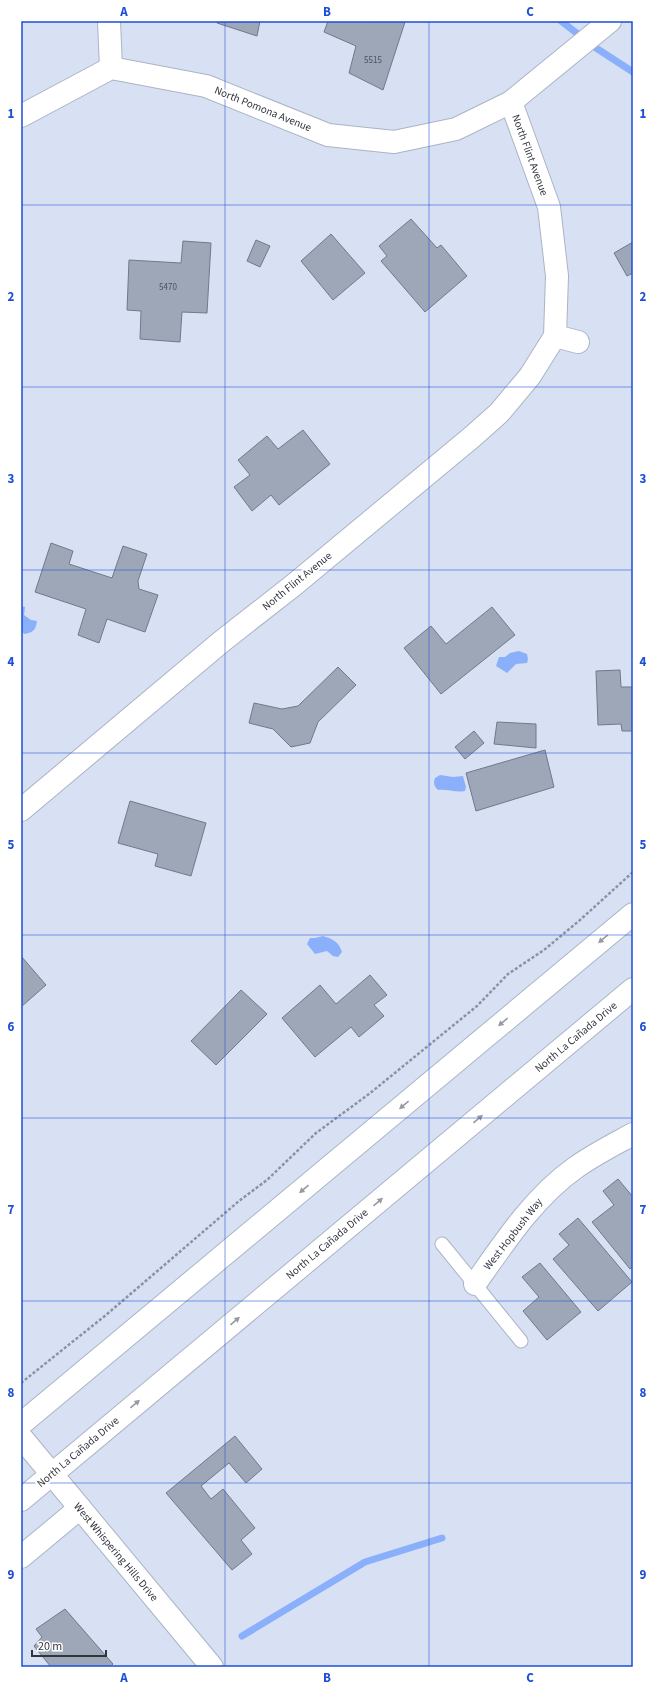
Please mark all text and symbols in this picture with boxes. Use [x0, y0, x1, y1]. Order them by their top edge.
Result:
text: A [119, 3, 128, 21]
text: B [323, 3, 331, 21]
text: C [526, 3, 534, 21]
house number: 5515 [364, 54, 382, 67]
street label: North Pomona Avenue [212, 83, 314, 136]
text: 1 [8, 105, 15, 123]
text: 1 [640, 105, 647, 123]
street label: North Flint Avenue [508, 112, 552, 198]
house number: 5470 [159, 281, 177, 294]
text: 2 [8, 288, 15, 306]
text: 2 [640, 288, 647, 306]
text: 3 [8, 470, 15, 488]
text: 3 [640, 470, 647, 488]
street label: North Flint Avenue [259, 548, 335, 614]
text: 4 [8, 653, 15, 671]
text: 4 [640, 653, 647, 671]
text: 5 [8, 836, 15, 854]
text: 5 [640, 836, 647, 854]
one-way arrow [598, 934, 608, 943]
street label: North La Cañada Drive [532, 998, 621, 1076]
text: 6 [8, 1018, 15, 1036]
one-way arrow [498, 1018, 509, 1027]
text: 6 [640, 1018, 647, 1036]
one-way arrow [398, 1101, 409, 1110]
one-way arrow [472, 1114, 483, 1123]
one-way arrow [298, 1184, 309, 1193]
street label: West Hopbush Way [480, 1195, 546, 1273]
one-way arrow [372, 1197, 383, 1206]
text: 7 [8, 1201, 15, 1219]
text: 7 [640, 1201, 647, 1219]
street label: North La Cañada Drive [283, 1205, 372, 1283]
one-way arrow [230, 1317, 240, 1326]
text: 8 [8, 1384, 15, 1402]
text: 8 [640, 1384, 647, 1402]
one-way arrow [130, 1400, 141, 1409]
street label: North La Cañada Drive [34, 1413, 123, 1491]
street label: West Whispering Hills Drive [70, 1500, 162, 1605]
text: 9 [8, 1566, 15, 1584]
text: 9 [640, 1566, 647, 1584]
scale bar [32, 1632, 106, 1658]
text: 20 m [38, 1638, 62, 1655]
text: A [119, 1669, 128, 1687]
text: B [323, 1669, 331, 1687]
text: C [526, 1669, 534, 1687]

